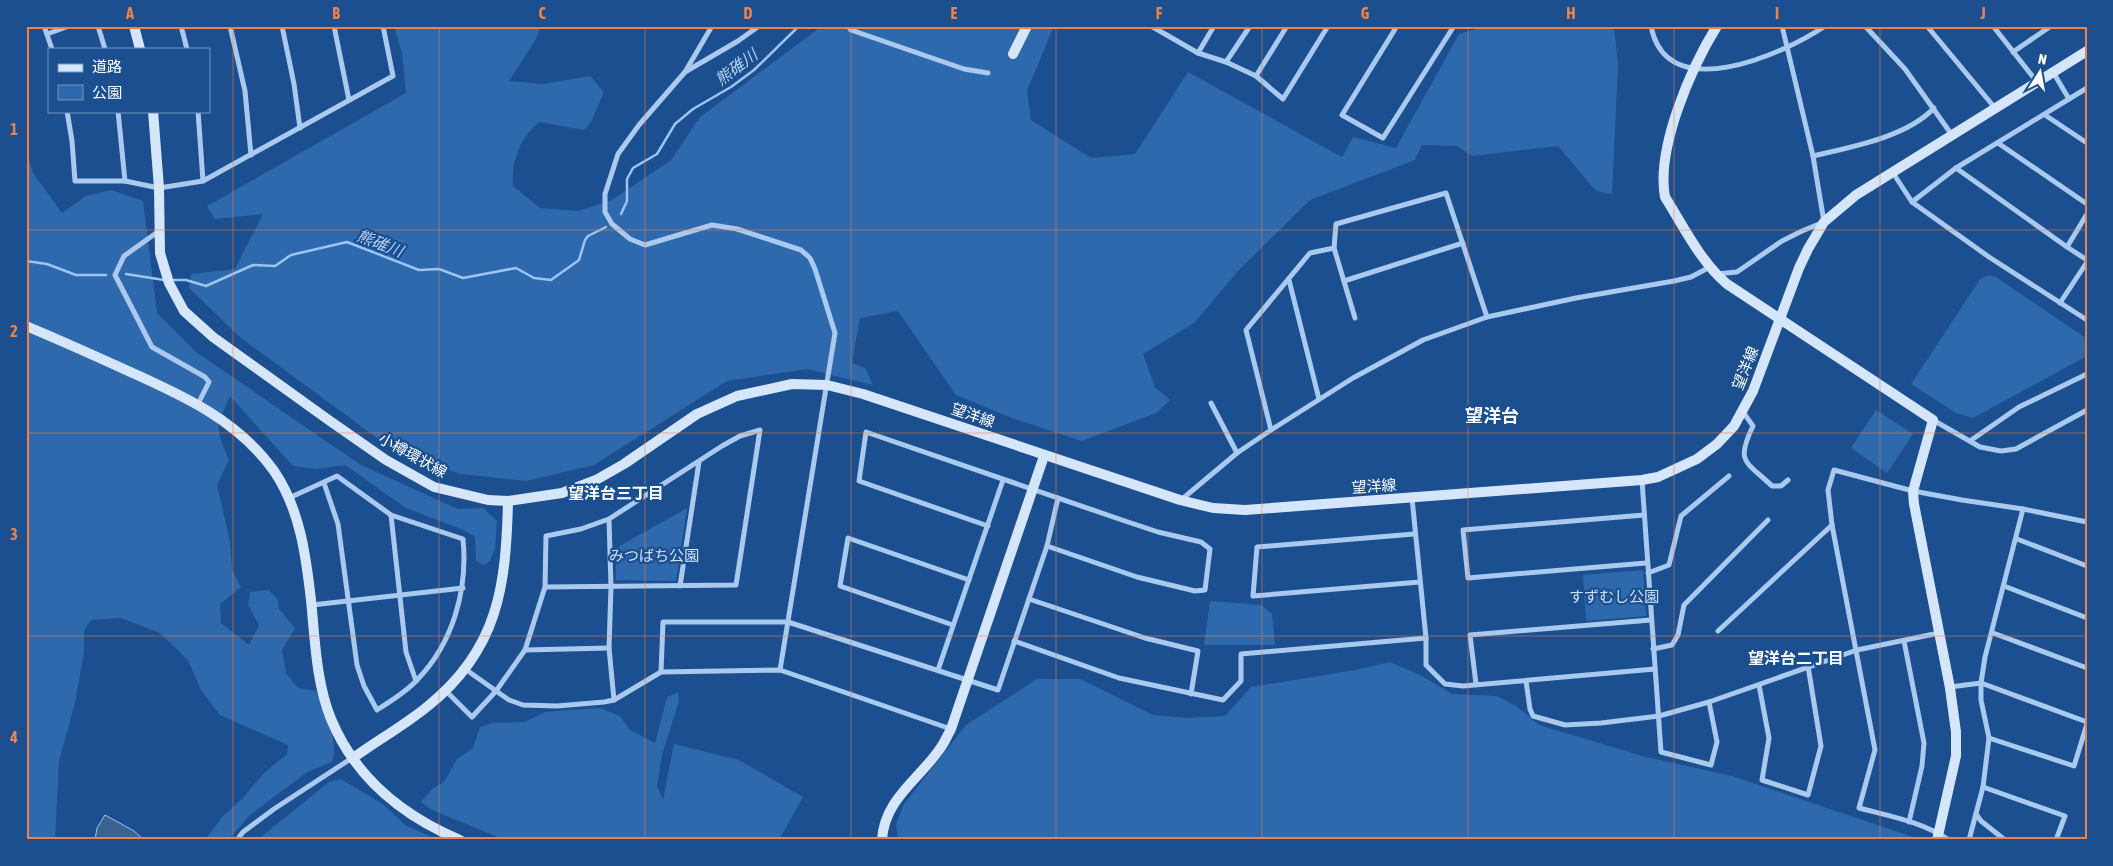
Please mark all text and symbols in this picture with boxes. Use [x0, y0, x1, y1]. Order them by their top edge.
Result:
text: A [125, 4, 134, 22]
text: B [332, 4, 340, 22]
text: C [538, 4, 546, 22]
text: D [744, 4, 753, 22]
text: E [951, 4, 958, 22]
text: F [1156, 4, 1163, 22]
text: G [1361, 4, 1370, 22]
text: H [1566, 4, 1576, 22]
text: I [1775, 4, 1779, 22]
text: J [1979, 4, 1986, 22]
water label: 熊碓川 [711, 44, 762, 89]
legend [48, 48, 210, 112]
north arrow [2016, 48, 2066, 98]
text: N [2037, 51, 2048, 68]
text: 道路 [92, 58, 122, 75]
text: 公園 [92, 84, 122, 101]
text: 1 [10, 120, 18, 138]
water label: 熊碓川 [354, 226, 407, 261]
text: 2 [10, 322, 18, 340]
street label: 望洋線 [1729, 344, 1761, 392]
street label: 望洋線 [949, 400, 997, 430]
district label: 望洋台 [1465, 405, 1519, 426]
street label: 小樽環状線 [376, 429, 450, 481]
street label: 望洋線 [1351, 476, 1397, 496]
district label: 望洋台三丁目 [568, 484, 664, 502]
text: 3 [10, 525, 18, 543]
park label: みつばち公園 [609, 547, 699, 564]
park label: すずむし公園 [1569, 588, 1659, 605]
district label: 望洋台二丁目 [1748, 649, 1844, 667]
text: 4 [9, 728, 18, 746]

